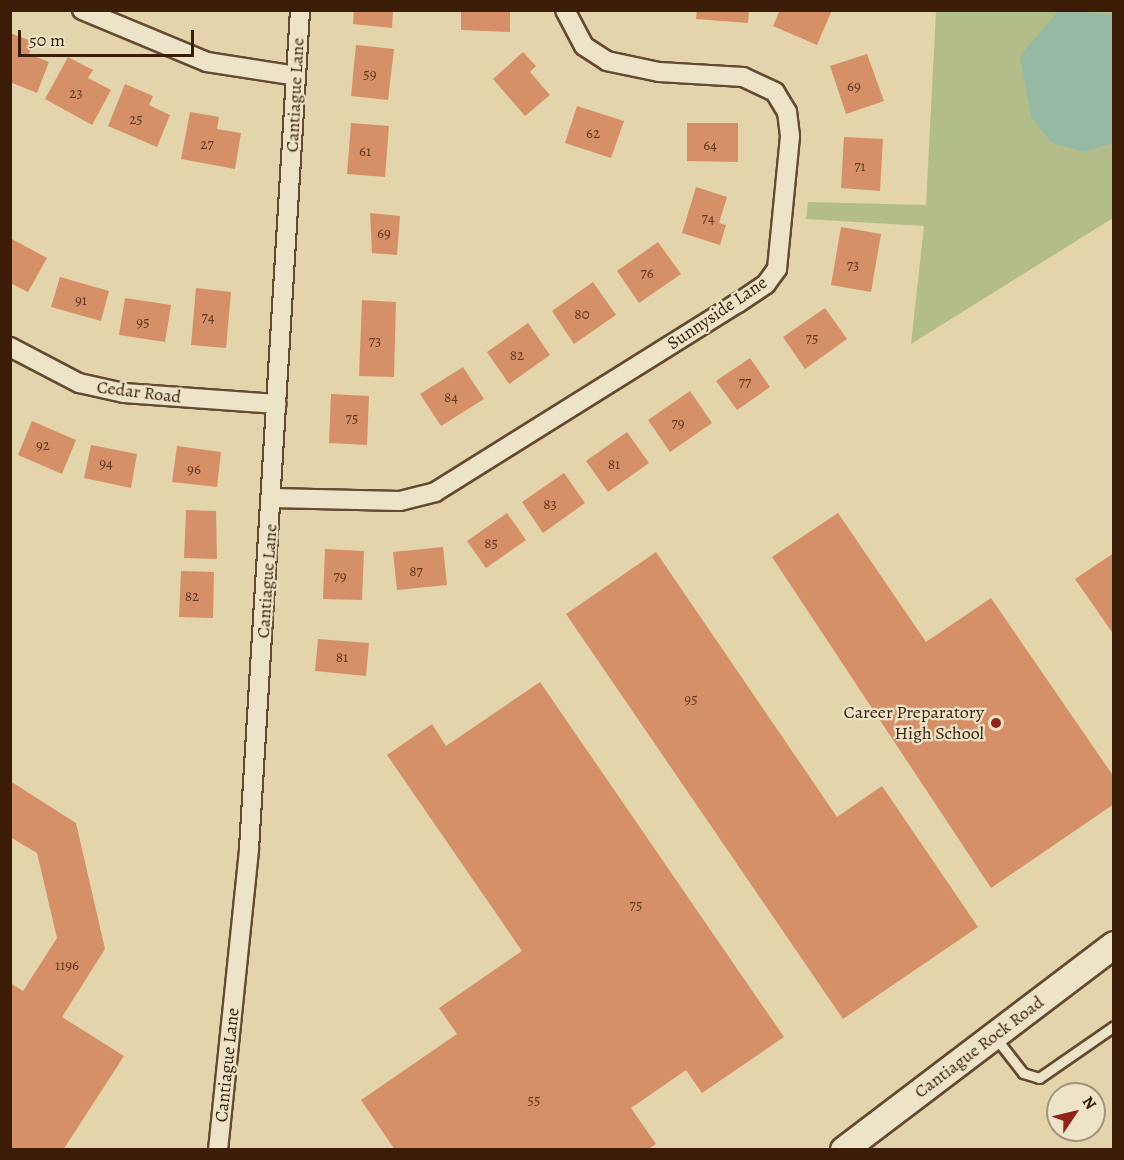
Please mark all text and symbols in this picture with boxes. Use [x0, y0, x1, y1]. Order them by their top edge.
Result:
scale bar [21, 18, 196, 56]
text: 50 m [29, 28, 65, 52]
street label: Cantiague Lane [281, 37, 309, 153]
house number: 59 [363, 66, 377, 84]
house number: 69 [847, 78, 861, 96]
house number: 23 [69, 85, 83, 103]
house number: 25 [129, 111, 143, 129]
house number: 62 [586, 125, 600, 143]
house number: 27 [200, 136, 214, 154]
house number: 64 [703, 137, 717, 155]
house number: 61 [359, 143, 371, 161]
house number: 71 [854, 158, 866, 176]
house number: 74 [701, 210, 715, 228]
house number: 69 [377, 225, 391, 243]
house number: 73 [847, 257, 859, 275]
house number: 76 [640, 265, 654, 283]
street label: Sunnyside Lane [663, 272, 771, 354]
house number: 91 [75, 292, 87, 310]
house number: 80 [574, 306, 590, 324]
house number: 74 [201, 309, 215, 327]
house number: 95 [136, 314, 150, 332]
house number: 75 [806, 330, 818, 348]
house number: 73 [369, 333, 381, 351]
house number: 82 [510, 347, 524, 365]
house number: 77 [739, 374, 751, 392]
street label: Cedar Road [96, 376, 182, 408]
house number: 84 [444, 389, 458, 407]
house number: 75 [346, 410, 358, 428]
house number: 79 [671, 415, 685, 433]
house number: 92 [36, 437, 50, 455]
house number: 94 [99, 455, 113, 473]
house number: 81 [608, 456, 620, 474]
house number: 96 [187, 461, 201, 479]
house number: 83 [543, 496, 557, 514]
street label: Cantiague Lane [252, 523, 282, 639]
house number: 85 [484, 535, 498, 553]
house number: 87 [409, 563, 423, 581]
house number: 79 [333, 568, 347, 586]
house number: 82 [185, 588, 199, 606]
house number: 81 [336, 649, 348, 667]
house number: 95 [684, 691, 698, 709]
place label: Career Preparatory High School [843, 702, 984, 744]
marker: Career Preparatory High School [989, 716, 1003, 730]
house number: 75 [630, 897, 642, 915]
house number: 1196 [55, 957, 79, 975]
street label: Cantiague Rock Road [910, 991, 1048, 1103]
street label: Cantiague Lane [210, 1007, 244, 1123]
north arrow [1046, 1082, 1106, 1142]
house number: 55 [528, 1092, 540, 1110]
text: N [1077, 1092, 1101, 1114]

